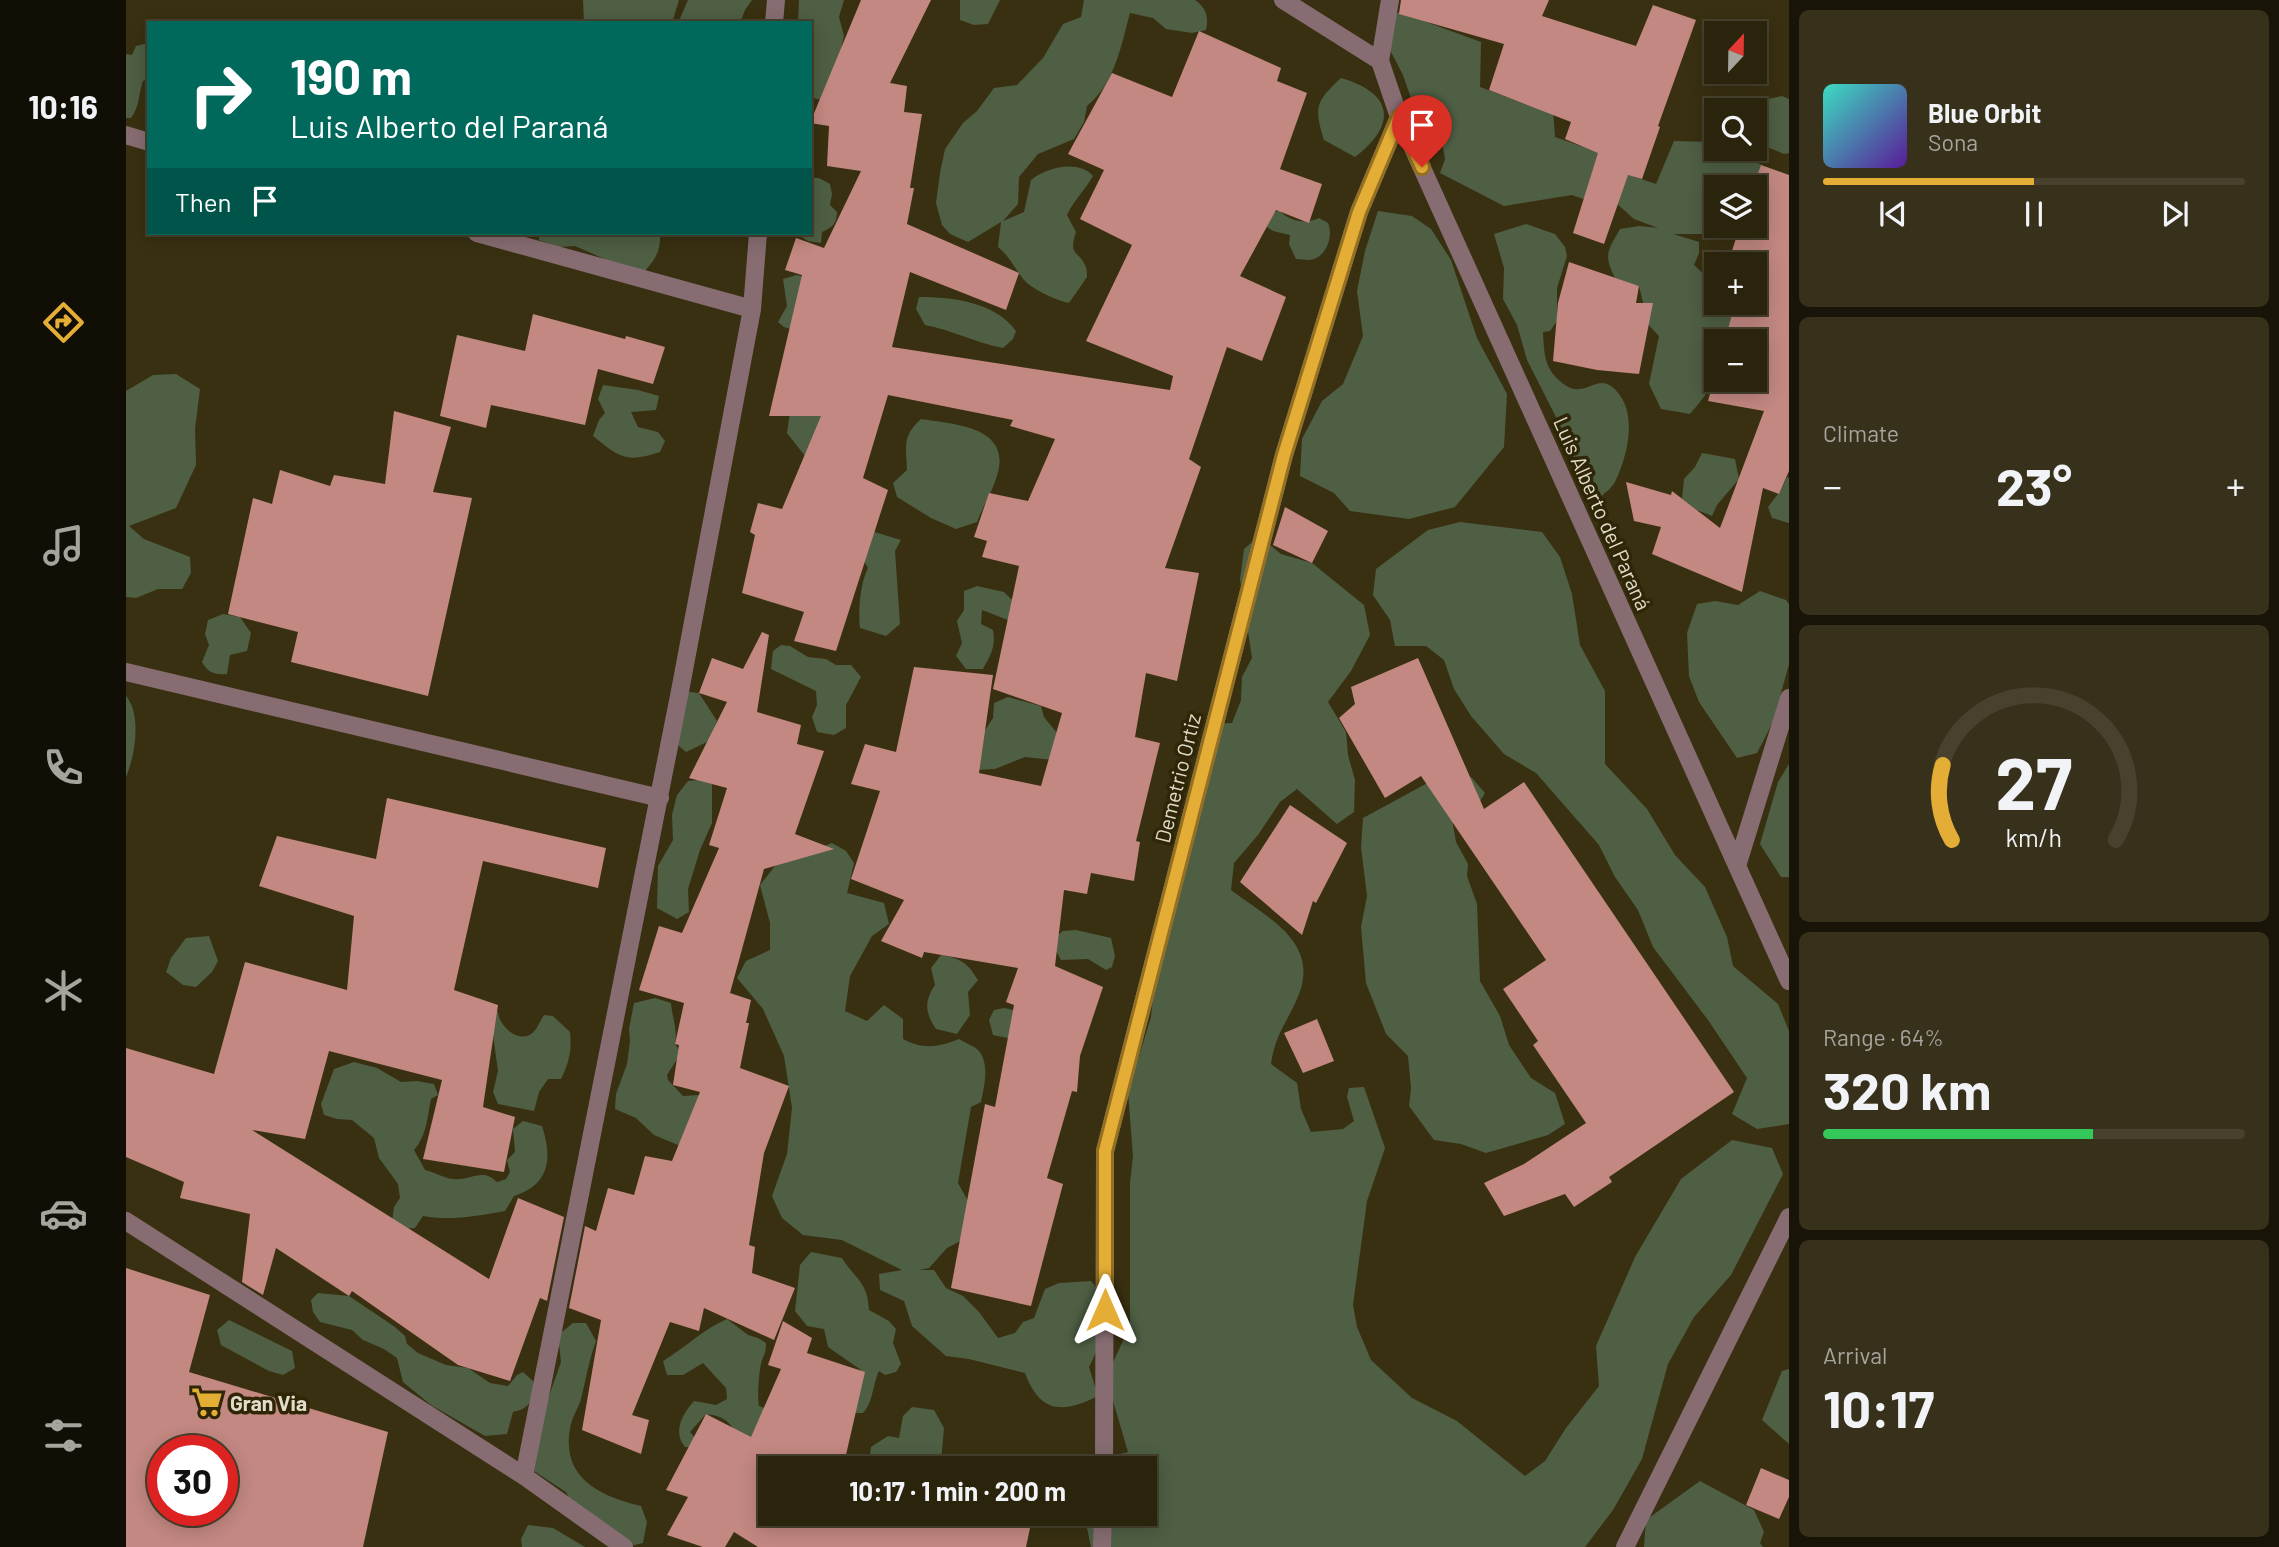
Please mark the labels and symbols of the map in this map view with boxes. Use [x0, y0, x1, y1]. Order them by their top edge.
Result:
north arrow [1704, 21, 1768, 84]
pin [1392, 95, 1452, 167]
street label: Luis Alberto del Paraná [1549, 412, 1657, 614]
street label: Demetrio Ortiz [1149, 711, 1205, 845]
position arrow [1068, 1273, 1142, 1347]
supermarket icon: Gran Via [190, 1385, 224, 1419]
place label: Gran Via [230, 1390, 307, 1415]
speed limit sign: 30 [147, 1435, 238, 1526]

